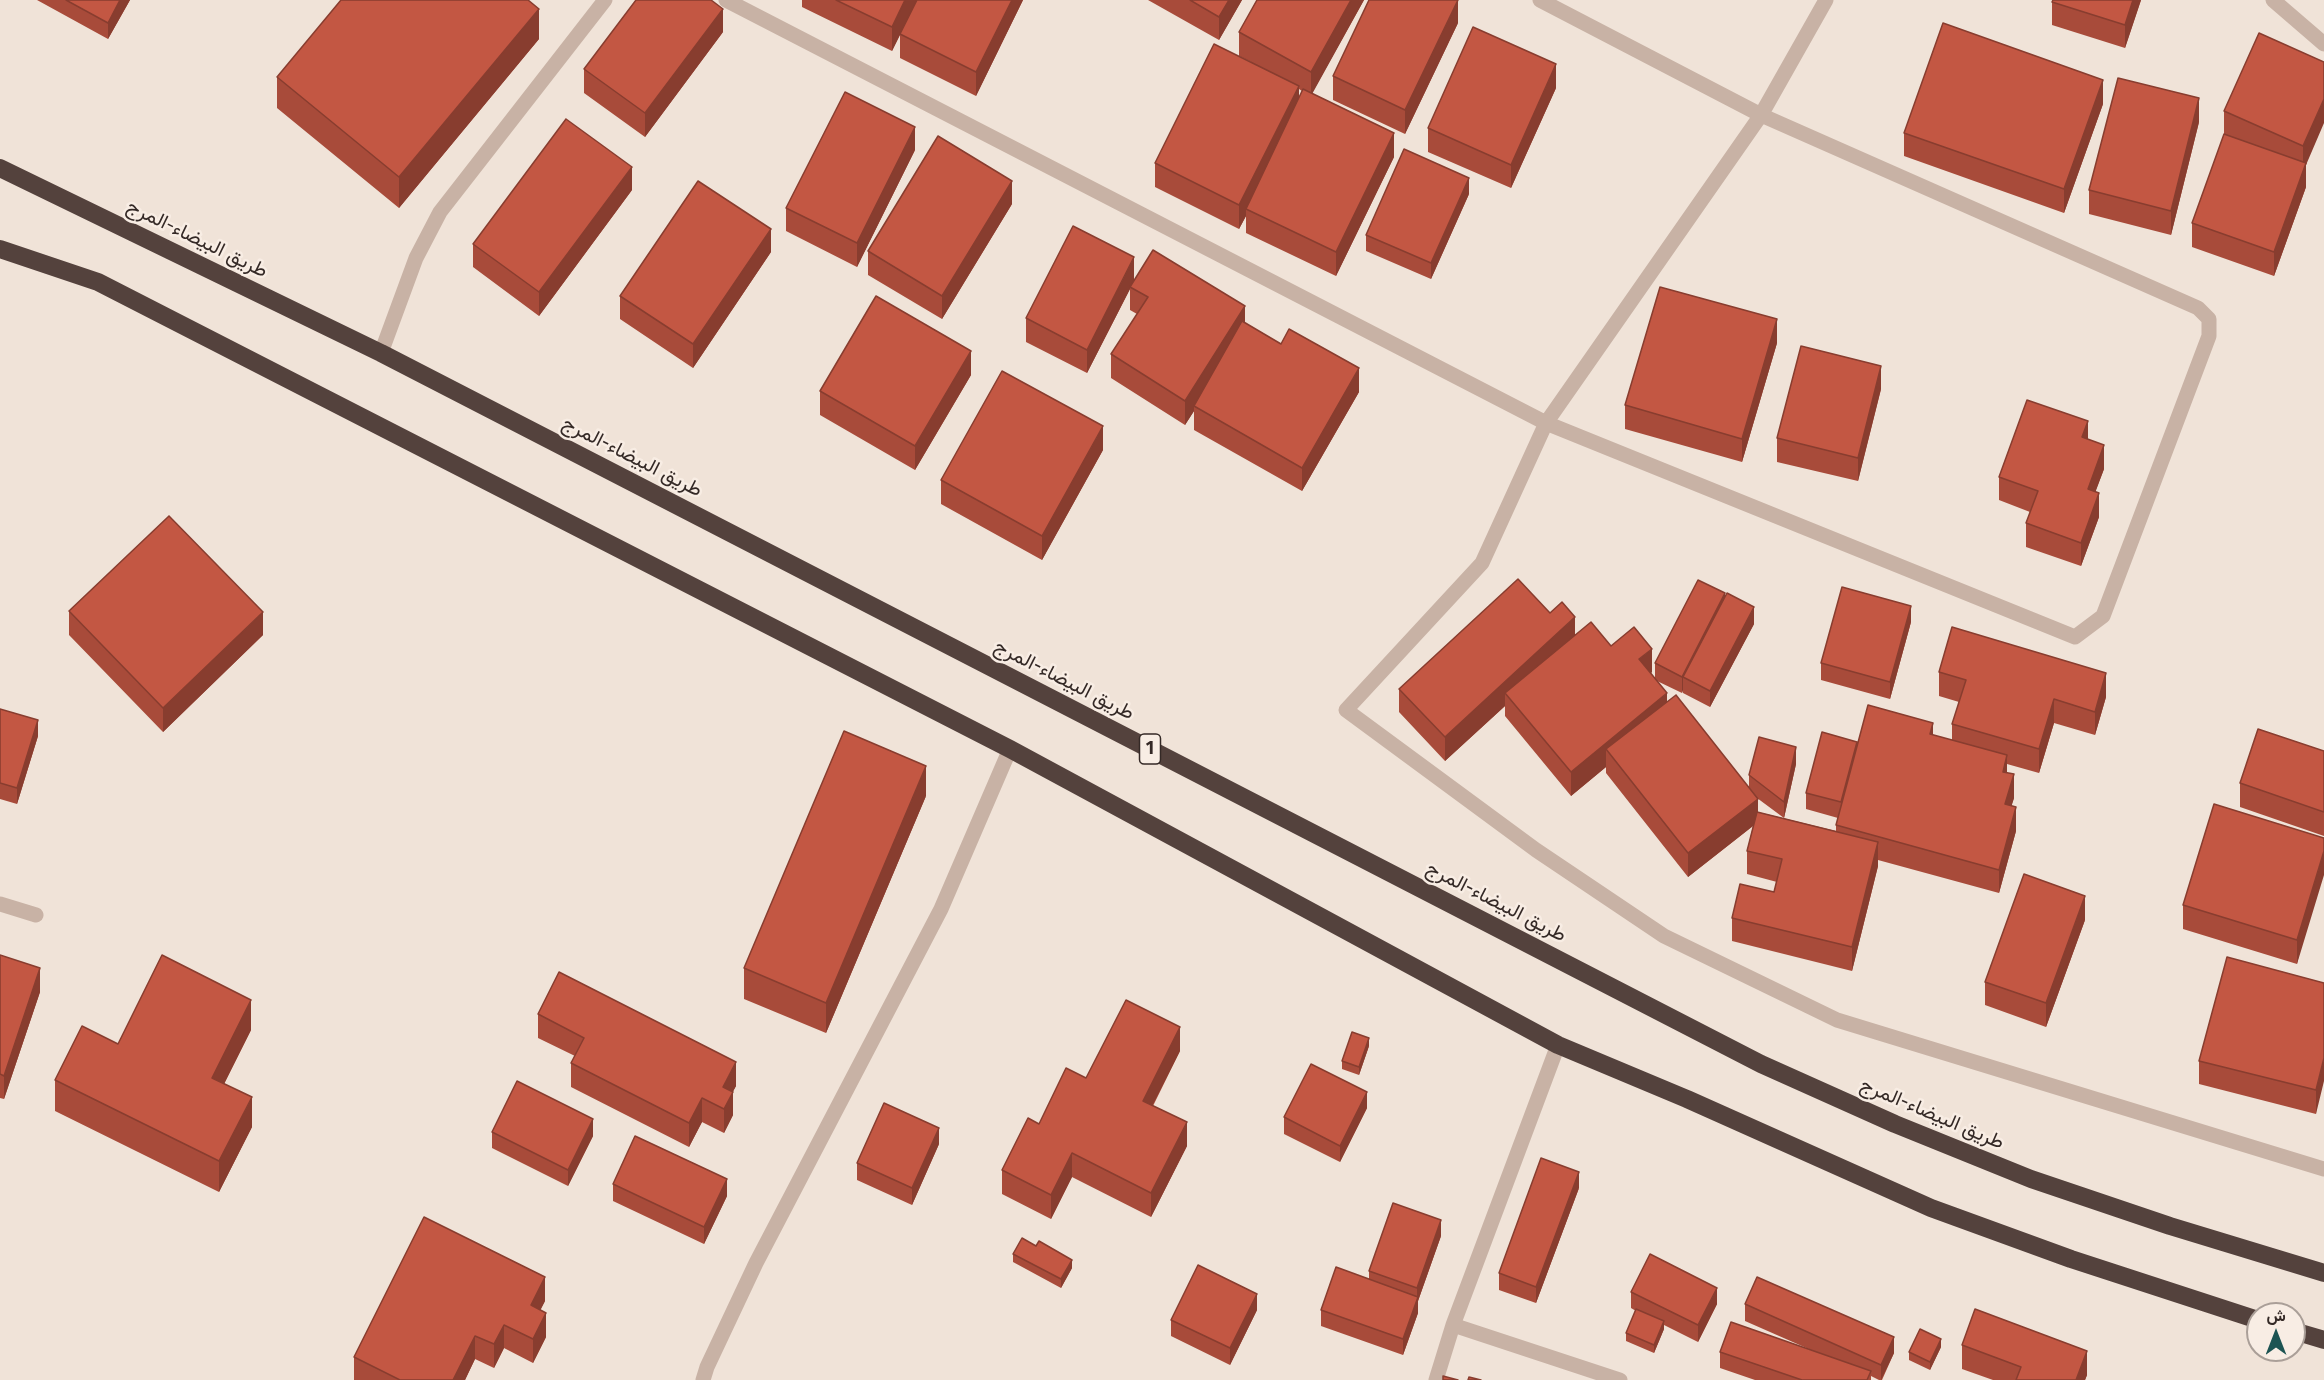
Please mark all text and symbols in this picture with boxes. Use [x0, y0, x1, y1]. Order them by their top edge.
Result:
street label: طريق البيضاء-المرج [123, 194, 271, 284]
street label: طريق البيضاء-المرج [558, 411, 706, 503]
street label: طريق البيضاء-المرج [990, 634, 1138, 726]
road number: 1 [1140, 734, 1160, 764]
street label: طريق البيضاء-المرج [1422, 856, 1570, 948]
street label: طريق البيضاء-المرج [1857, 1073, 2007, 1155]
north arrow [2246, 1302, 2306, 1362]
text: ش [2266, 1306, 2286, 1325]

